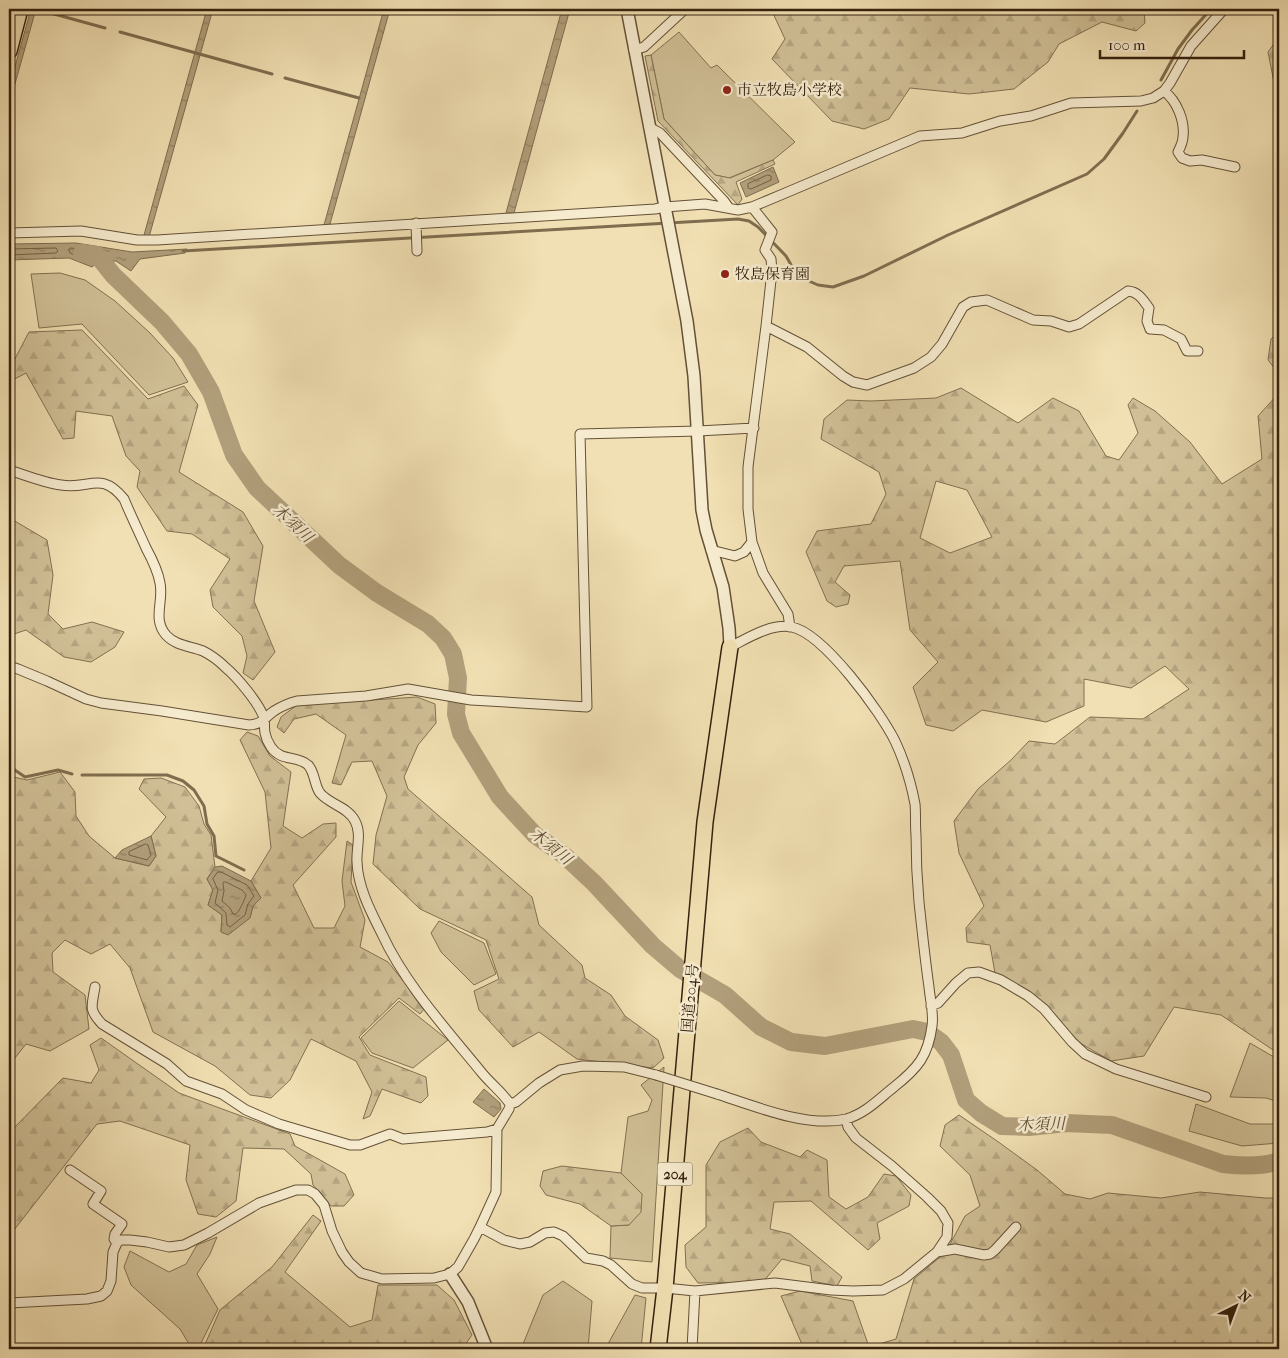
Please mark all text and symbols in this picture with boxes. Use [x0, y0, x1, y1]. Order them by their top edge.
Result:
scale bar [1100, 28, 1244, 60]
text: 100 m [1108, 36, 1146, 54]
place label: 市立牧島小学校 [737, 81, 842, 99]
marker: 市立牧島小学校 [721, 84, 733, 96]
place label: 牧島保育園 [735, 265, 810, 283]
marker: 牧島保育園 [719, 268, 731, 280]
water label: 木須川 [269, 500, 318, 548]
water label: 木須川 [526, 824, 577, 870]
street label: 国道204号 [678, 963, 702, 1033]
water label: 木須川 [1017, 1114, 1067, 1134]
road number: 204 [658, 1162, 692, 1186]
north arrow [1210, 1280, 1260, 1330]
text: N [1235, 1287, 1254, 1307]

